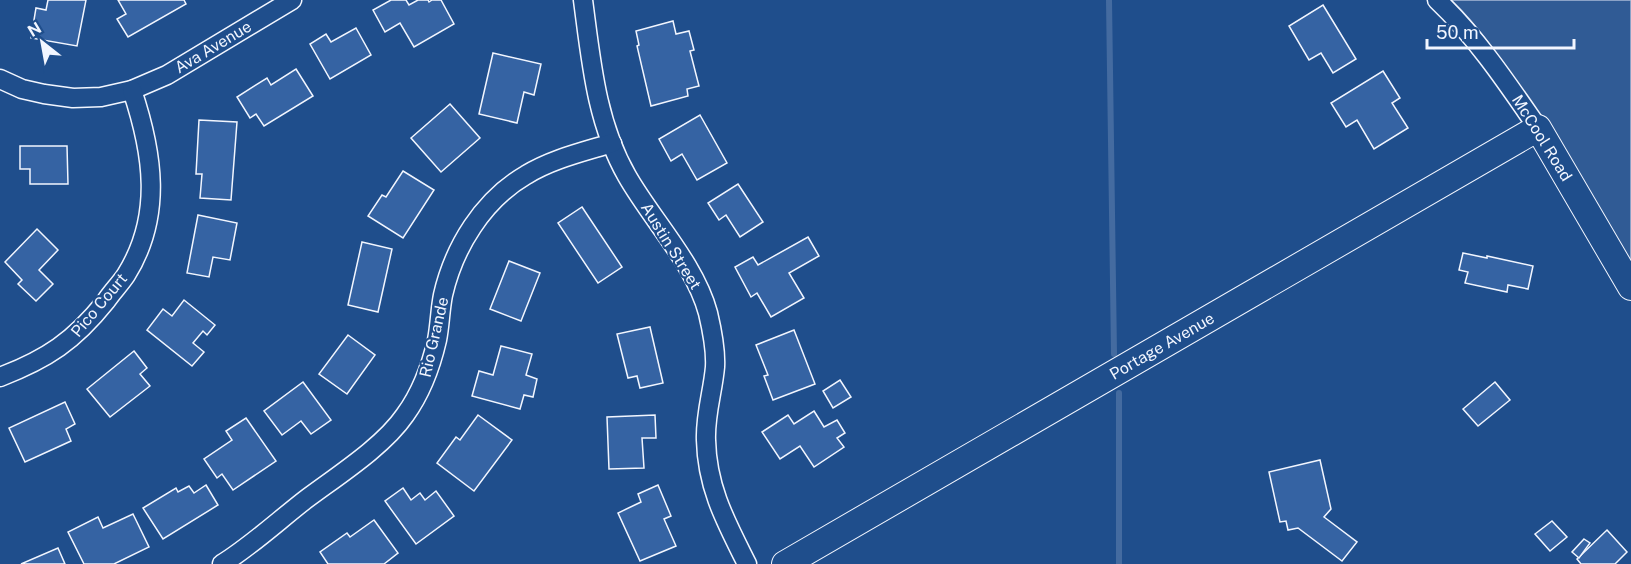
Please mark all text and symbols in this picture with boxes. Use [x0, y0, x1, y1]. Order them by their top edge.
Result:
north arrow [12, 12, 72, 72]
scale bar [1427, 12, 1574, 50]
street label: Ava Avenue [171, 17, 255, 77]
text: N [24, 18, 45, 41]
text: 50 m [1436, 22, 1479, 43]
street label: McCool Road [1508, 91, 1576, 185]
street label: Austin Street [637, 199, 705, 293]
street label: Pico Court [67, 269, 131, 341]
street label: Rio Grande [416, 295, 452, 379]
street label: Portage Avenue [1106, 308, 1218, 384]

